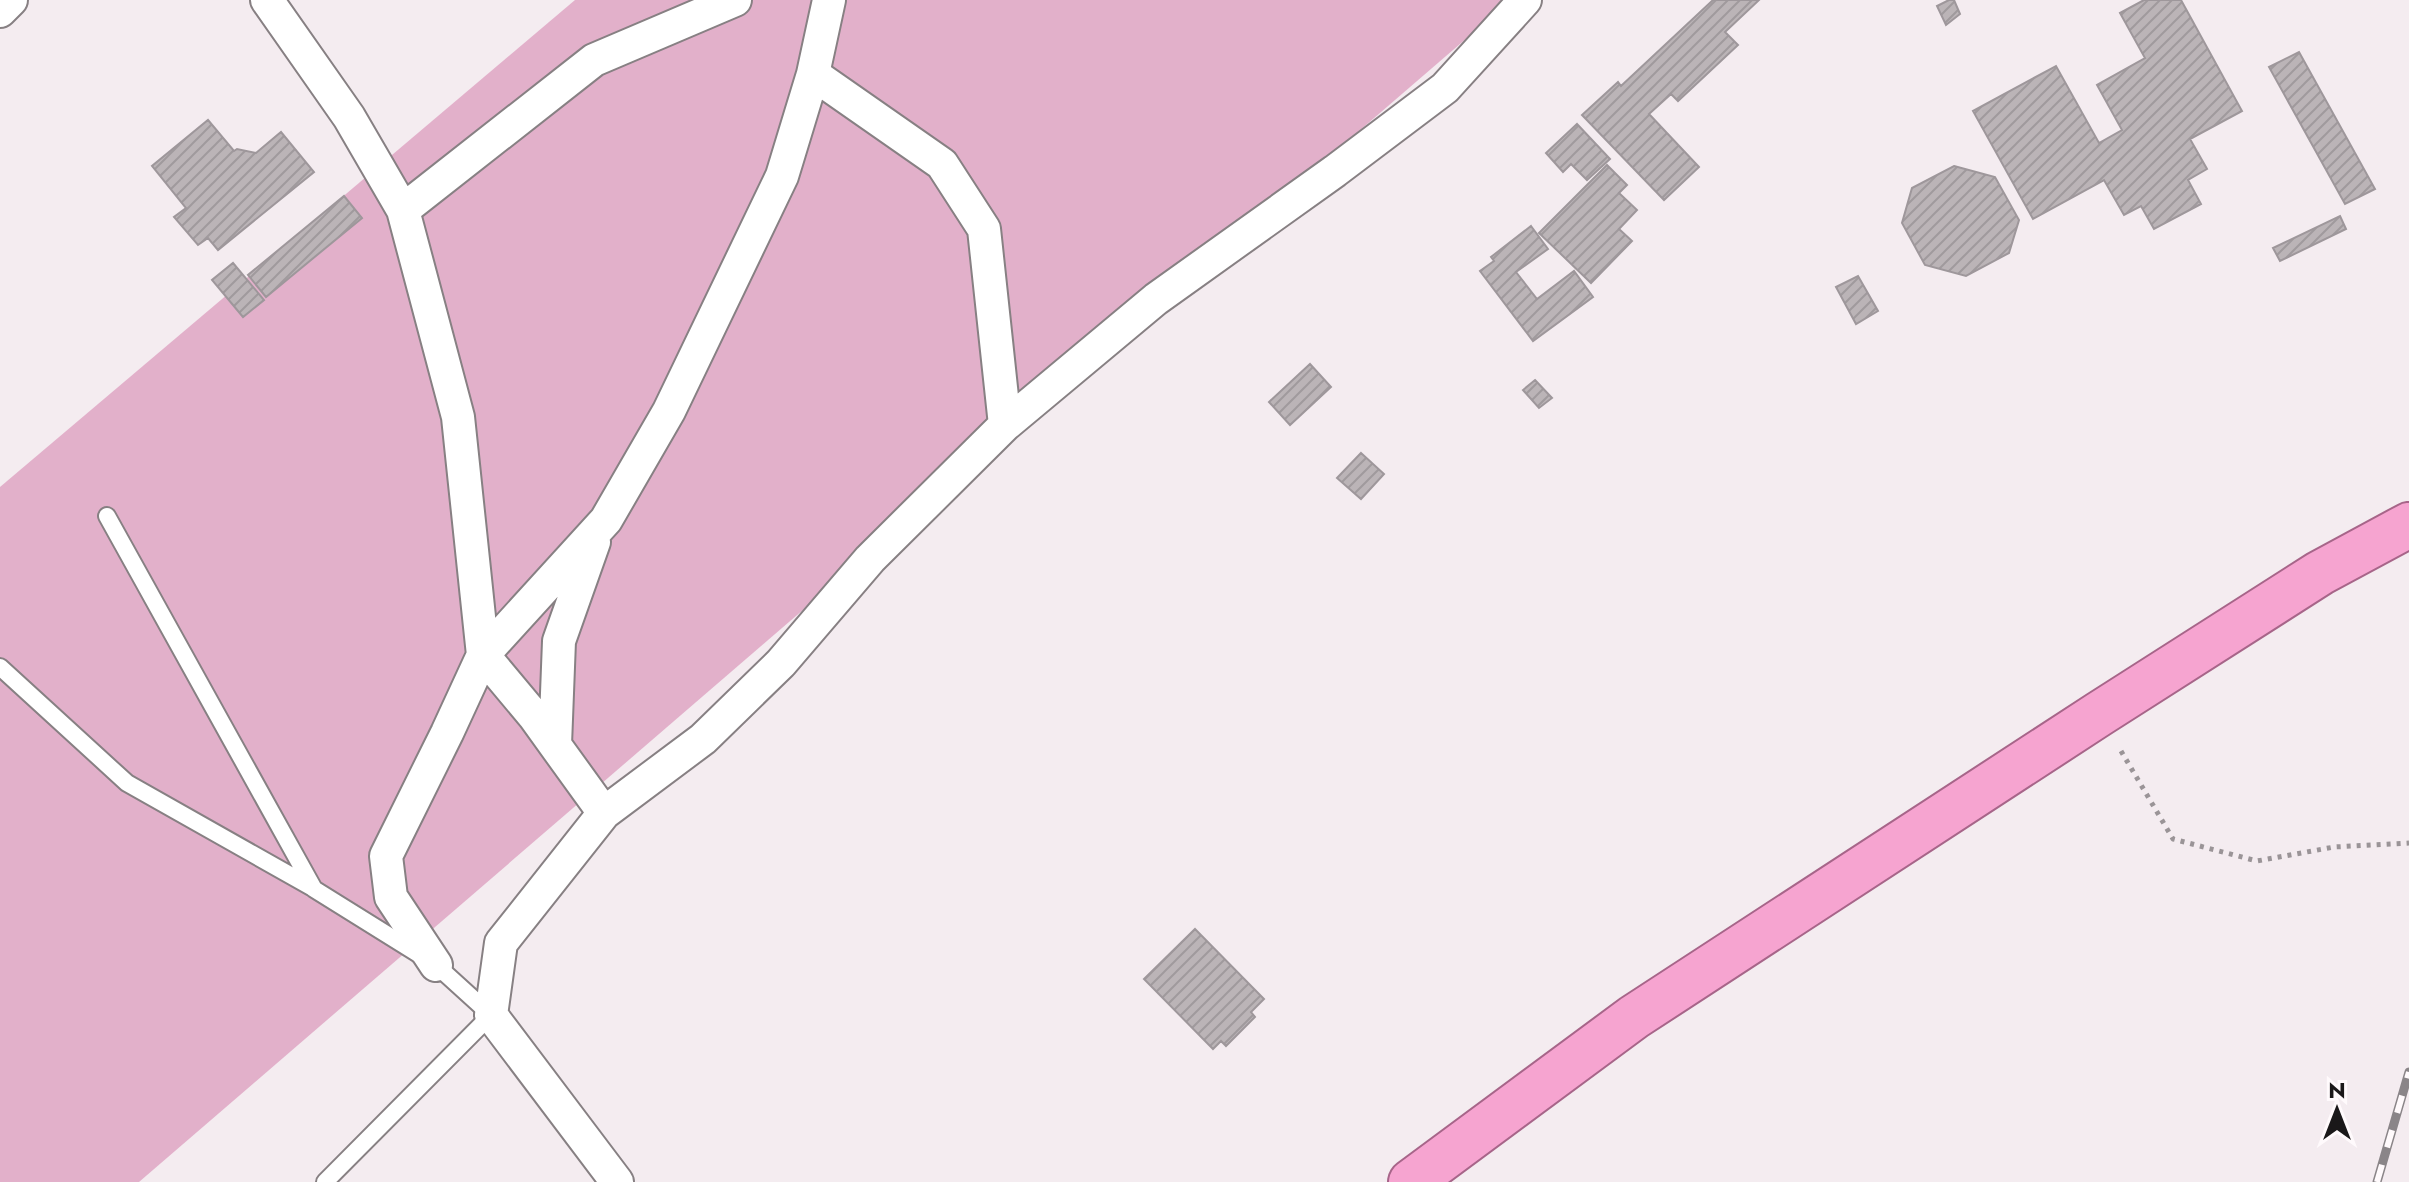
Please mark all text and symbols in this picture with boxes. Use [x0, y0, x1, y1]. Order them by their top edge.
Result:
north arrow [2297, 1070, 2377, 1150]
text: N [2328, 1074, 2346, 1106]

